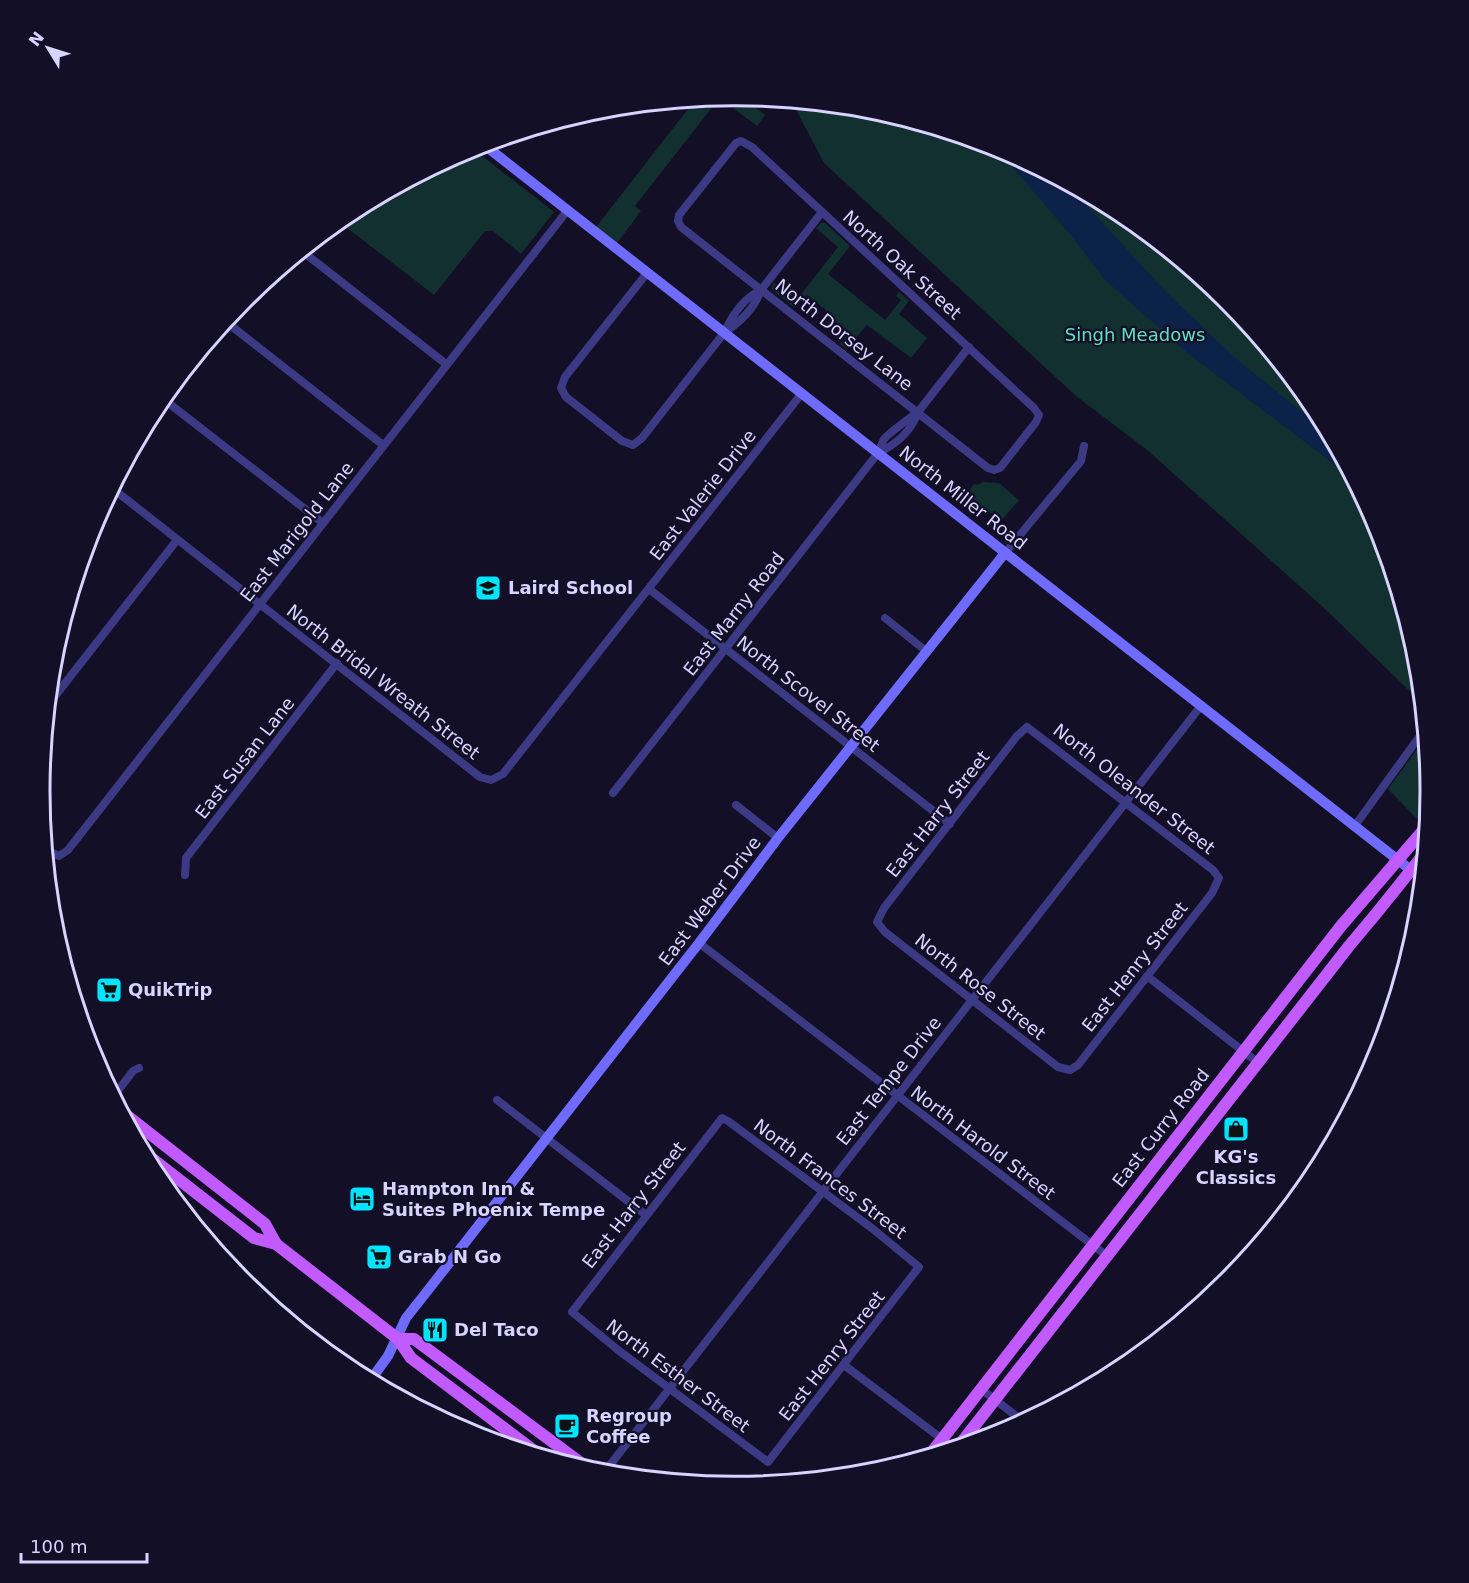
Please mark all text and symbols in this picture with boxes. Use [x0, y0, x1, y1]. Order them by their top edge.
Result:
north arrow [18, 18, 78, 78]
text: N [25, 28, 48, 50]
street label: North Oak Street [839, 206, 966, 323]
street label: North Dorsey Lane [771, 274, 917, 395]
park label: Singh Meadows [1065, 324, 1205, 345]
street label: East Valerie Drive [645, 425, 760, 564]
street label: North Miller Road [895, 441, 1031, 554]
street label: East Marigold Lane [235, 458, 358, 606]
street label: East Marny Road [679, 548, 788, 680]
school or university icon: Laird School [473, 573, 503, 603]
place label: Laird School [508, 577, 633, 598]
street label: North Bridal Wreath Street [283, 600, 484, 763]
street label: North Scovel Street [733, 631, 884, 756]
street label: East Susan Lane [191, 693, 299, 823]
street label: North Oleander Street [1049, 719, 1219, 858]
street label: East Harry Street [882, 746, 993, 881]
street label: East Weber Drive [654, 832, 765, 969]
street label: East Henry Street [1077, 898, 1192, 1036]
street label: North Rose Street [911, 929, 1050, 1044]
supermarket icon: QuikTrip [94, 975, 124, 1005]
place label: QuikTrip [128, 979, 213, 1000]
street label: East Tempe Drive [832, 1012, 945, 1149]
street label: East Curry Road [1108, 1064, 1213, 1191]
street label: North Harold Street [907, 1081, 1060, 1204]
street label: North Frances Street [750, 1114, 911, 1243]
shop icon: KG's Classics [1221, 1114, 1251, 1144]
street label: East Harry Street [578, 1137, 689, 1272]
place label: KG's Classics [1196, 1146, 1276, 1188]
place label: Hampton Inn & Suites Phoenix Tempe [382, 1178, 605, 1220]
hotel icon: Hampton Inn & Suites Phoenix Tempe [347, 1184, 377, 1214]
supermarket icon: Grab N Go [364, 1242, 394, 1272]
place label: Grab N Go [398, 1246, 501, 1267]
street label: East Henry Street [774, 1287, 889, 1425]
restaurant icon: Del Taco [420, 1315, 450, 1345]
street label: North Esther Street [602, 1315, 754, 1436]
place label: Del Taco [454, 1319, 539, 1340]
place label: Regroup Coffee [586, 1405, 672, 1447]
cafe icon: Regroup Coffee [552, 1411, 582, 1441]
scale bar [21, 1526, 147, 1564]
text: 100 m [30, 1536, 88, 1557]

